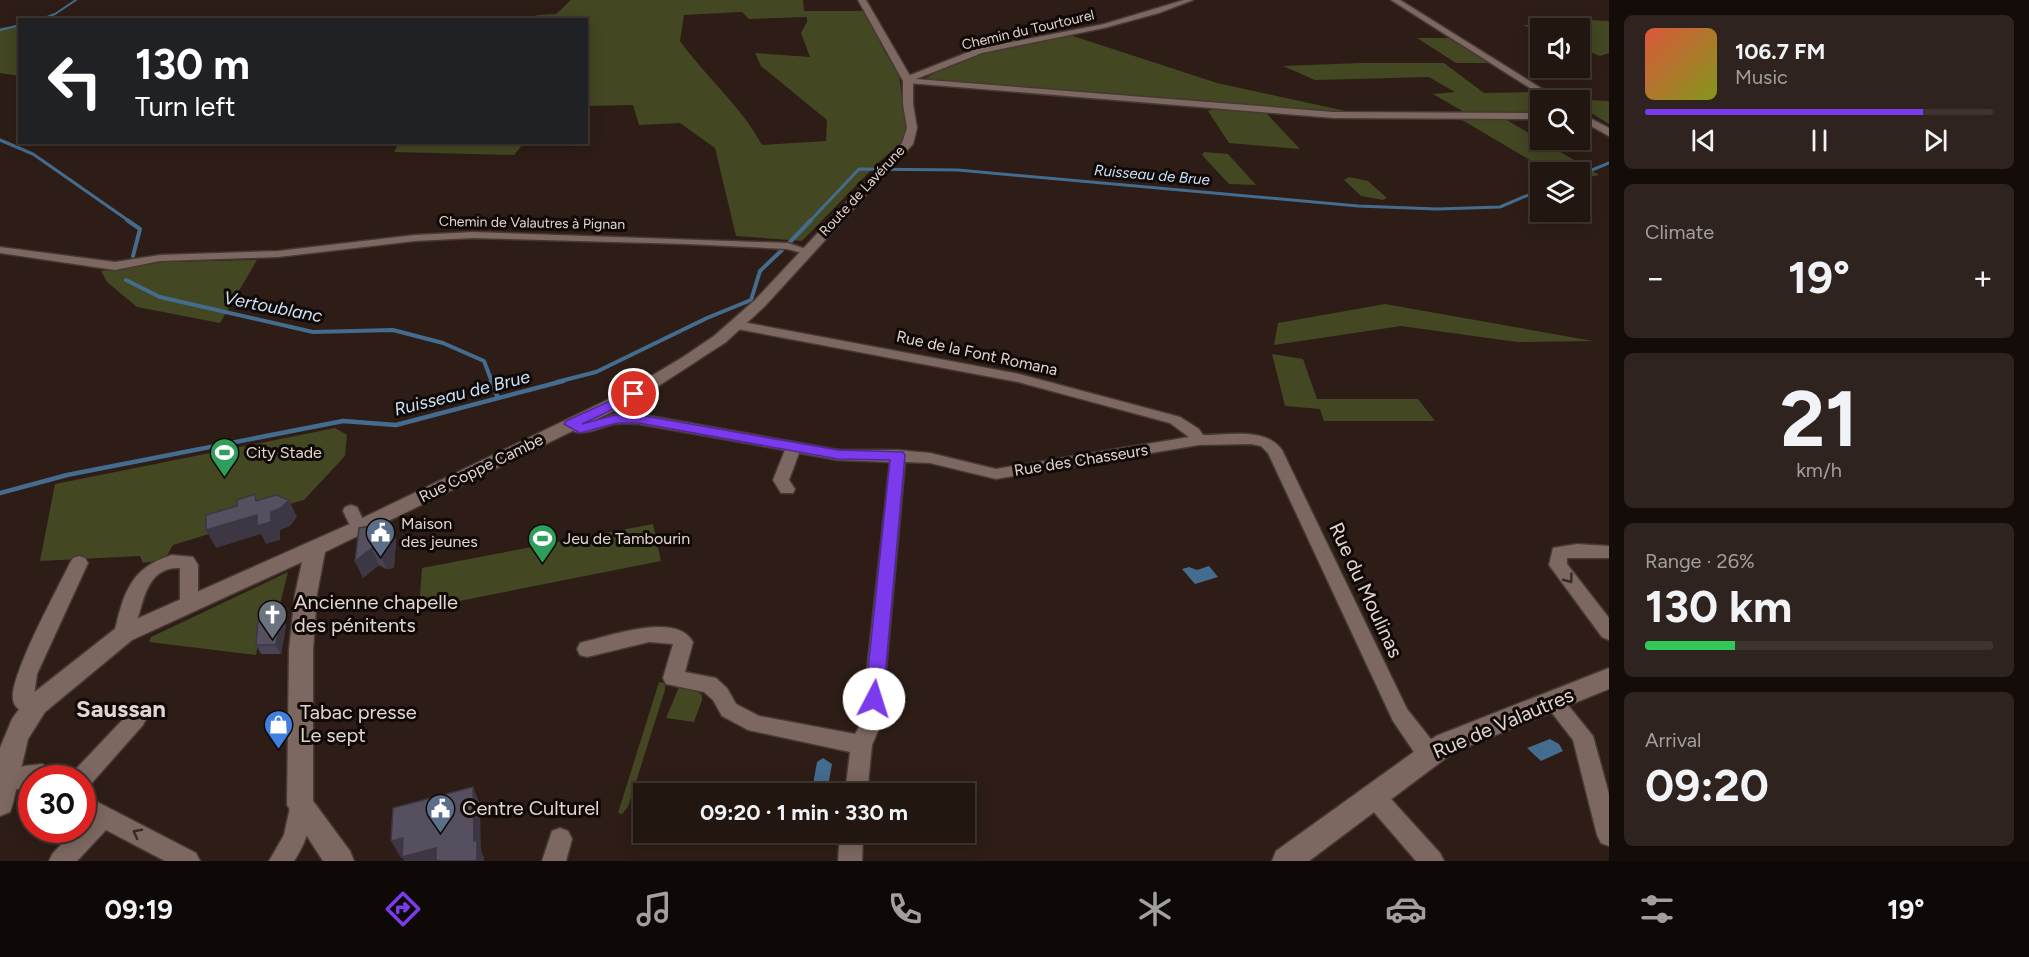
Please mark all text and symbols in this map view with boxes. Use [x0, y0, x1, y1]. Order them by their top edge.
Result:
street label: Chemin du Tourtourel [960, 6, 1096, 54]
map controls [1530, 18, 1590, 222]
button: sound [1530, 18, 1590, 78]
text: 106.7 FM [1735, 38, 1825, 65]
text: 130 m [135, 39, 250, 90]
icon: left [36, 42, 114, 120]
text: Music [1735, 65, 1788, 89]
text: Turn left [135, 90, 235, 123]
button: search [1530, 90, 1590, 150]
icon: previous [1687, 124, 1720, 157]
icon: pause [1803, 124, 1836, 157]
icon: next [1919, 124, 1952, 157]
street label: Route de Lavérune [816, 142, 909, 240]
water label: Ruisseau de Brue [1093, 161, 1211, 189]
button: layers [1530, 162, 1590, 222]
street label: Chemin de Valautres à Pignan [439, 213, 625, 233]
text: Climate [1645, 220, 1714, 244]
text: 19° [1788, 250, 1850, 304]
text: − [1645, 258, 1666, 297]
text: + [1972, 258, 1993, 297]
water label: Vertoublanc [222, 287, 324, 327]
street label: Rue de la Font Romana [895, 327, 1059, 379]
water label: Ruisseau de Brue [392, 365, 532, 421]
pin [608, 368, 659, 419]
text: 21 [1780, 372, 1858, 466]
icon: arrive [617, 377, 650, 410]
street label: Rue Coppe Cambe [416, 430, 546, 506]
sports icon: City Stade [209, 436, 241, 478]
street label: Rue des Chasseurs [1013, 440, 1149, 480]
place label: City Stade [246, 443, 322, 462]
text: km/h [1796, 458, 1842, 482]
place label: Maison des jeunes [401, 514, 478, 551]
public building icon: Maison des jeunes [364, 516, 396, 558]
street label: Rue du Moulinas [1324, 518, 1408, 662]
sports icon: Jeu de Tambourin [526, 522, 558, 564]
place label: Jeu de Tambourin [563, 529, 690, 548]
text: Range · 26% [1645, 549, 1755, 573]
one-way arrow [1561, 572, 1572, 583]
text: 130 km [1645, 579, 1792, 633]
place label: Ancienne chapelle des pénitents [294, 590, 458, 637]
church icon: Ancienne chapelle des pénitents [257, 598, 289, 640]
position arrow [842, 667, 906, 731]
street label: Rue de Valautres [1429, 683, 1577, 763]
district label: Saussan [76, 694, 166, 723]
place label: Tabac presse Le sept [300, 700, 417, 747]
shop icon: Tabac presse Le sept [263, 708, 295, 750]
text: Arrival [1645, 728, 1701, 752]
text: 09:20 [1645, 758, 1769, 812]
speed limit sign: 30 [18, 765, 96, 843]
public building icon: Centre Culturel [425, 792, 457, 834]
place label: Centre Culturel [462, 796, 599, 820]
text: 09:20 · 1 min · 330 m [700, 799, 908, 826]
one-way arrow [132, 829, 143, 840]
icon: directions [382, 888, 424, 930]
icon: music [633, 888, 675, 930]
icon: phone [884, 888, 926, 930]
icon: climate [1134, 888, 1176, 930]
icon: car [1385, 888, 1427, 930]
icon: filters [1636, 888, 1678, 930]
text: 09:19 [104, 893, 173, 926]
text: 19° [1887, 893, 1925, 926]

